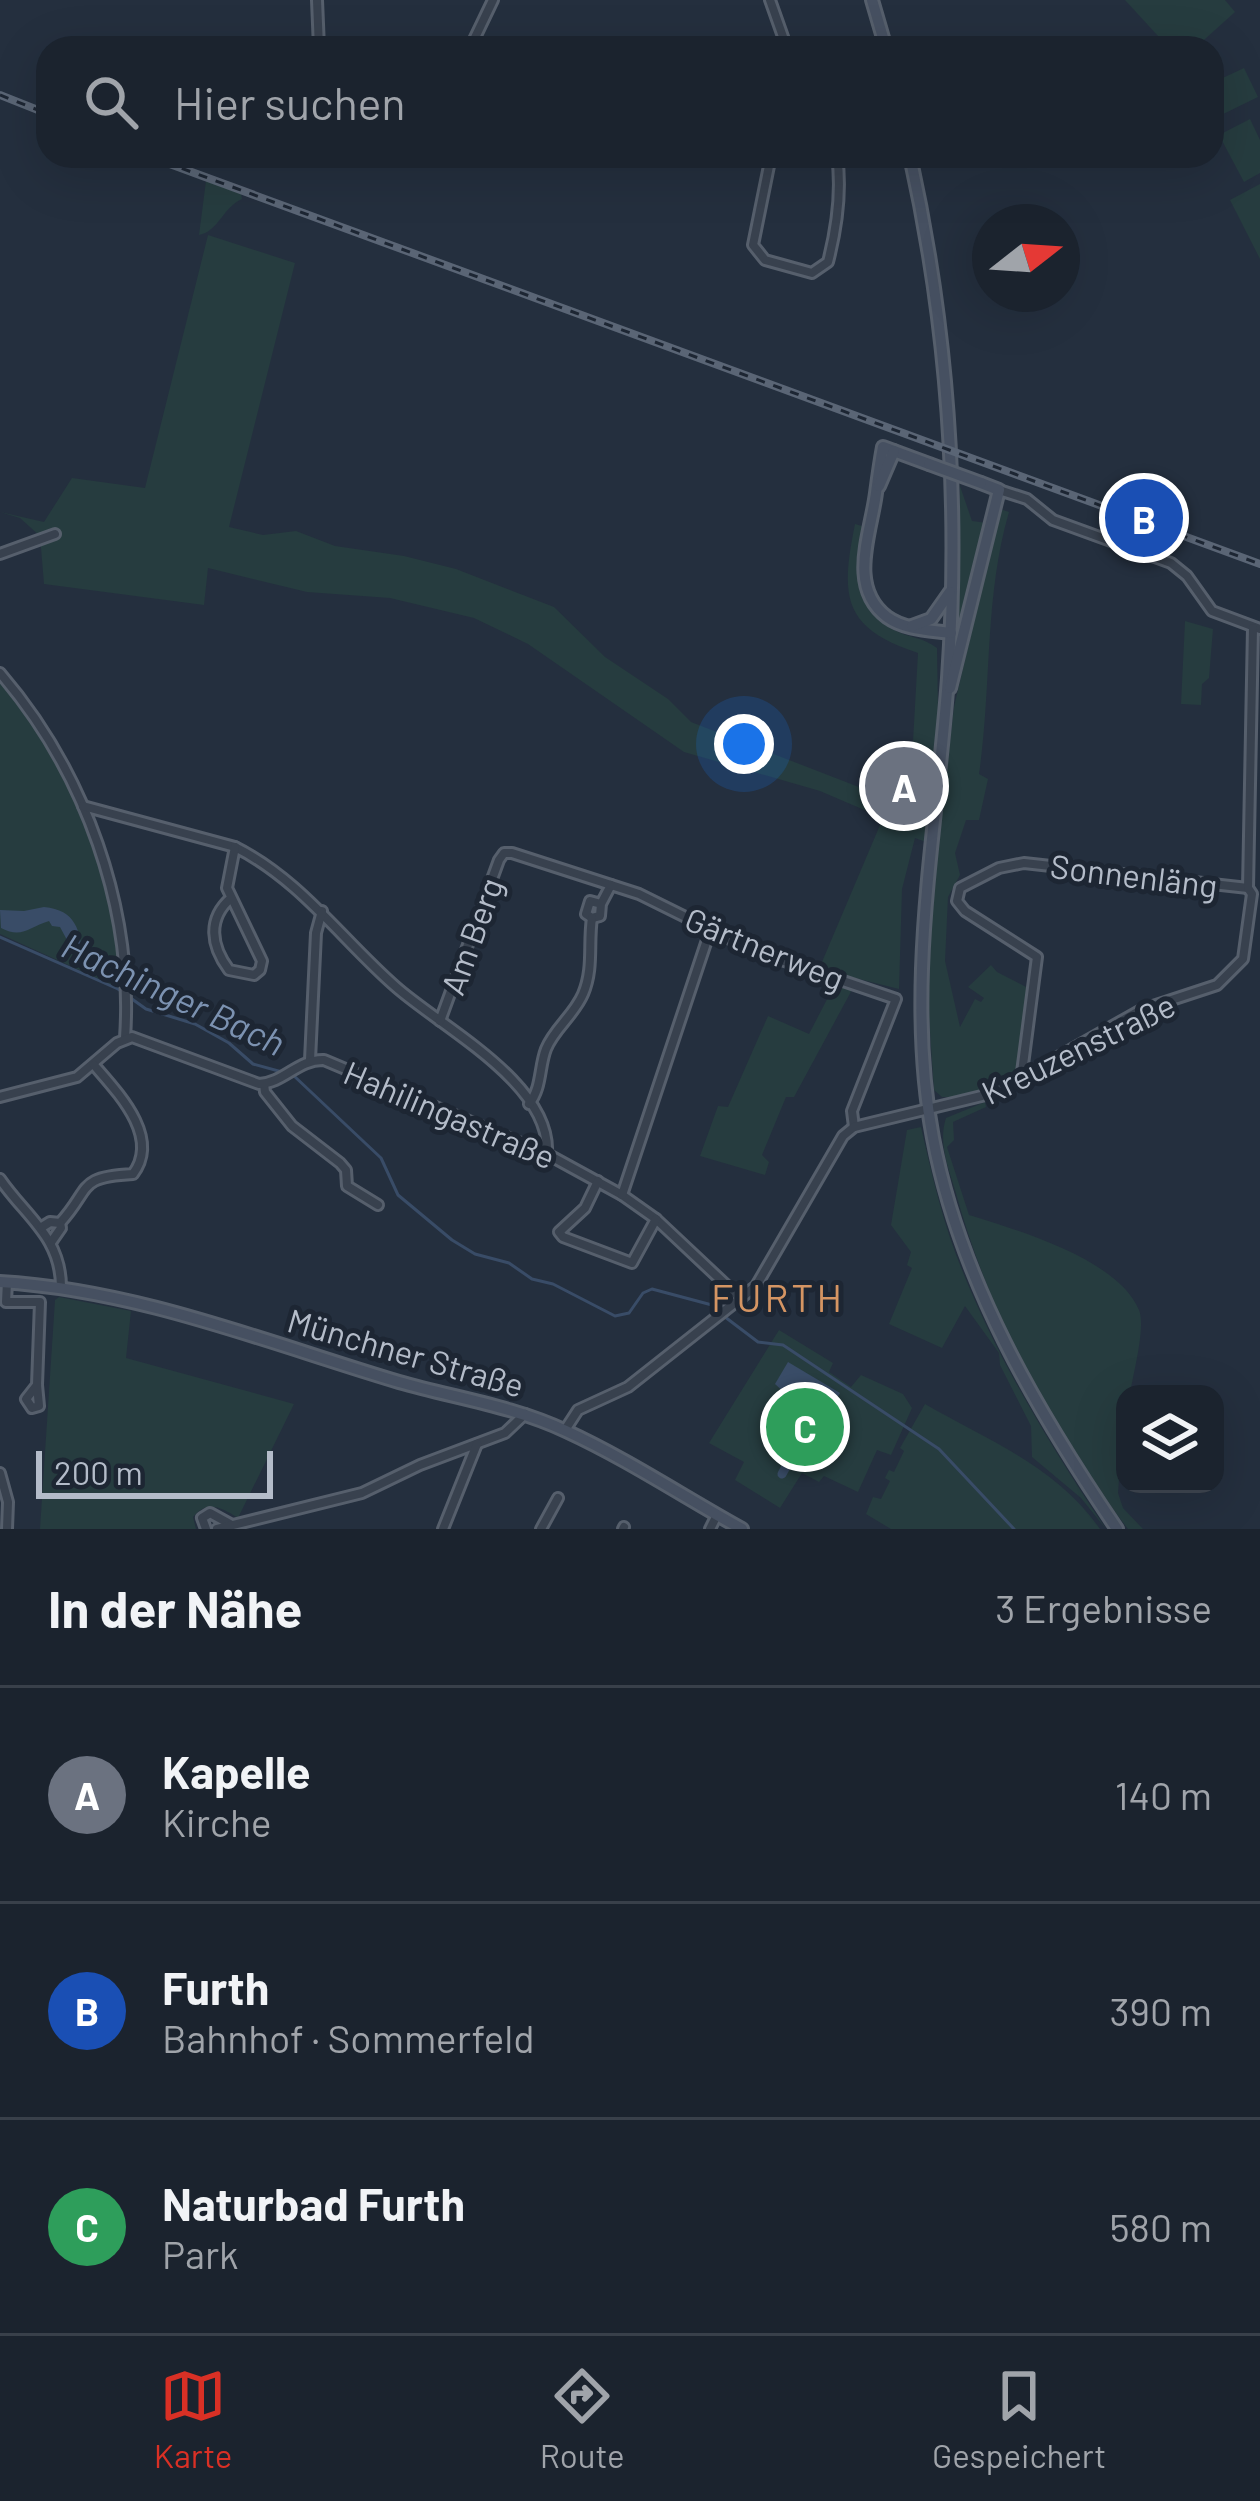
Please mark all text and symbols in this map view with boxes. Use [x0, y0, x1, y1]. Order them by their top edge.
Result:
search box [36, 36, 1224, 168]
icon: search [78, 69, 144, 135]
text: Hier suchen [174, 75, 406, 129]
north arrow [972, 204, 1080, 312]
pin: B [1105, 473, 1183, 563]
your location [714, 714, 774, 774]
pin: A [865, 741, 943, 831]
street label: Sonnenläng [1048, 845, 1220, 905]
street label: Am Berg [431, 872, 511, 1000]
street label: Gärtnerweg [680, 898, 850, 998]
water label: Hachinger Bach [56, 923, 292, 1063]
street label: Kreuzenstraße [975, 984, 1181, 1112]
street label: Hahilingastraße [338, 1052, 562, 1176]
district label: FURTH [711, 1273, 845, 1320]
street label: Münchner Straße [283, 1299, 529, 1405]
pin: C [766, 1382, 844, 1472]
map controls [1116, 1385, 1224, 1493]
button: layers [1116, 1385, 1224, 1493]
scale bar [36, 1445, 273, 1498]
text: 200 m [54, 1452, 143, 1492]
text: In der Nähe [48, 1577, 302, 1638]
text: 3 Ergebnisse [995, 1584, 1212, 1631]
text: Kapelle [162, 1744, 310, 1798]
text: A [74, 1771, 100, 1818]
text: 140 m [1115, 1771, 1212, 1818]
text: Kirche [162, 1798, 272, 1845]
text: Furth [162, 1960, 269, 2014]
text: B [75, 1987, 99, 2034]
text: 390 m [1110, 1987, 1212, 2034]
text: Bahnhof · Sommerfeld [162, 2014, 535, 2061]
text: Naturbad Furth [162, 2176, 465, 2230]
text: C [75, 2203, 99, 2250]
text: 580 m [1110, 2203, 1212, 2250]
text: Park [162, 2230, 239, 2277]
tab: Karte [154, 2363, 232, 2475]
tab: Route [540, 2363, 625, 2475]
tab: Gespeichert [932, 2363, 1106, 2475]

